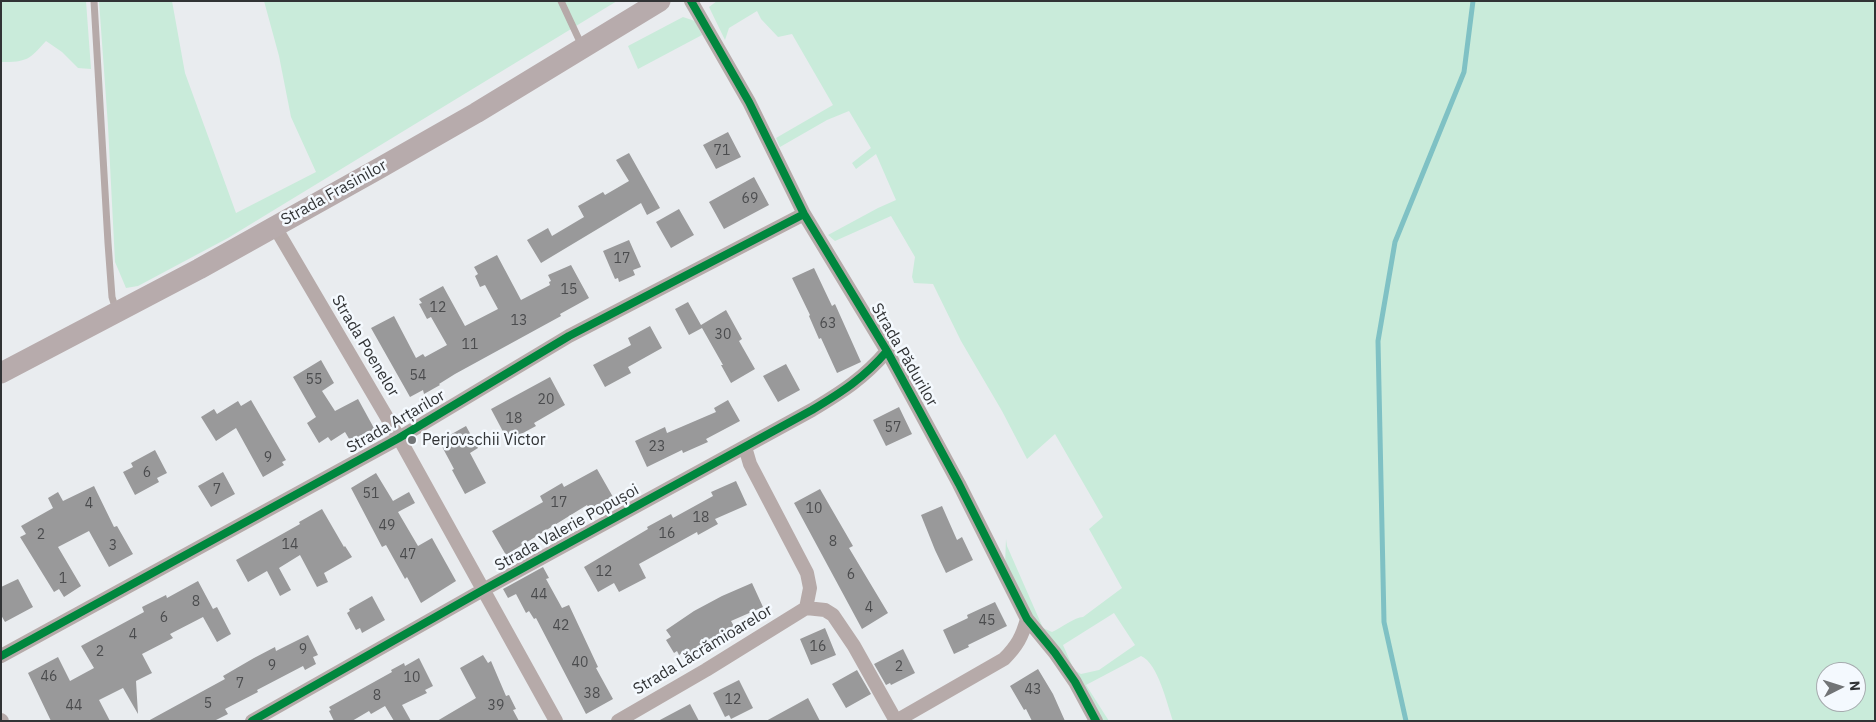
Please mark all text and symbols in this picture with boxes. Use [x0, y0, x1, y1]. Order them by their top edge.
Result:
house number: 71 [714, 143, 730, 159]
street label: Strada Frasinilor [278, 156, 390, 230]
house number: 69 [742, 191, 758, 207]
house number: 17 [614, 251, 630, 267]
house number: 15 [561, 282, 577, 298]
street label: Strada Poenelor [327, 292, 403, 400]
house number: 12 [430, 300, 446, 316]
street label: Strada Pădurilor [867, 300, 941, 410]
house number: 13 [511, 313, 527, 329]
house number: 63 [820, 316, 836, 332]
house number: 30 [715, 327, 731, 343]
house number: 11 [462, 337, 478, 353]
house number: 54 [410, 368, 426, 384]
house number: 55 [306, 372, 322, 388]
street label: Strada Arțarilor [343, 386, 449, 458]
house number: 20 [538, 392, 554, 408]
house number: 18 [506, 411, 522, 427]
house number: 57 [885, 420, 901, 436]
place label: Perjovschii Victor [422, 430, 546, 450]
marker: Perjovschii Victor [406, 434, 418, 446]
house number: 23 [649, 439, 665, 455]
house number: 9 [264, 450, 272, 466]
house number: 6 [143, 465, 151, 481]
street label: Strada Valerie Popușoi [492, 480, 642, 576]
house number: 7 [213, 482, 221, 498]
house number: 51 [363, 486, 379, 502]
house number: 17 [551, 495, 567, 511]
house number: 4 [85, 496, 93, 512]
house number: 10 [806, 501, 822, 517]
house number: 18 [693, 510, 709, 526]
house number: 49 [379, 518, 395, 534]
house number: 16 [659, 526, 675, 542]
house number: 2 [37, 527, 45, 543]
house number: 8 [829, 534, 837, 550]
house number: 14 [282, 537, 298, 553]
house number: 3 [109, 538, 117, 554]
house number: 47 [400, 547, 416, 563]
house number: 12 [596, 564, 612, 580]
house number: 6 [847, 567, 855, 583]
house number: 1 [59, 571, 67, 587]
house number: 44 [531, 587, 547, 603]
house number: 8 [192, 594, 200, 610]
house number: 4 [865, 600, 873, 616]
street label: Strada Lăcrămioarelor [630, 601, 776, 699]
house number: 6 [160, 610, 168, 626]
house number: 45 [979, 613, 995, 629]
house number: 42 [553, 618, 569, 634]
house number: 4 [129, 627, 137, 643]
house number: 16 [810, 639, 826, 655]
house number: 9 [299, 642, 307, 658]
house number: 2 [96, 644, 104, 660]
house number: 40 [572, 655, 588, 671]
house number: 9 [268, 658, 276, 674]
house number: 2 [895, 659, 903, 675]
north arrow [1816, 662, 1866, 712]
house number: 46 [41, 669, 57, 685]
house number: 10 [404, 670, 420, 686]
house number: 7 [236, 676, 244, 692]
text: N [1846, 680, 1864, 692]
house number: 43 [1025, 682, 1041, 698]
house number: 38 [584, 686, 600, 702]
house number: 8 [373, 688, 381, 704]
house number: 12 [725, 692, 741, 708]
house number: 5 [204, 696, 212, 712]
house number: 44 [66, 698, 82, 714]
house number: 39 [488, 698, 504, 714]

